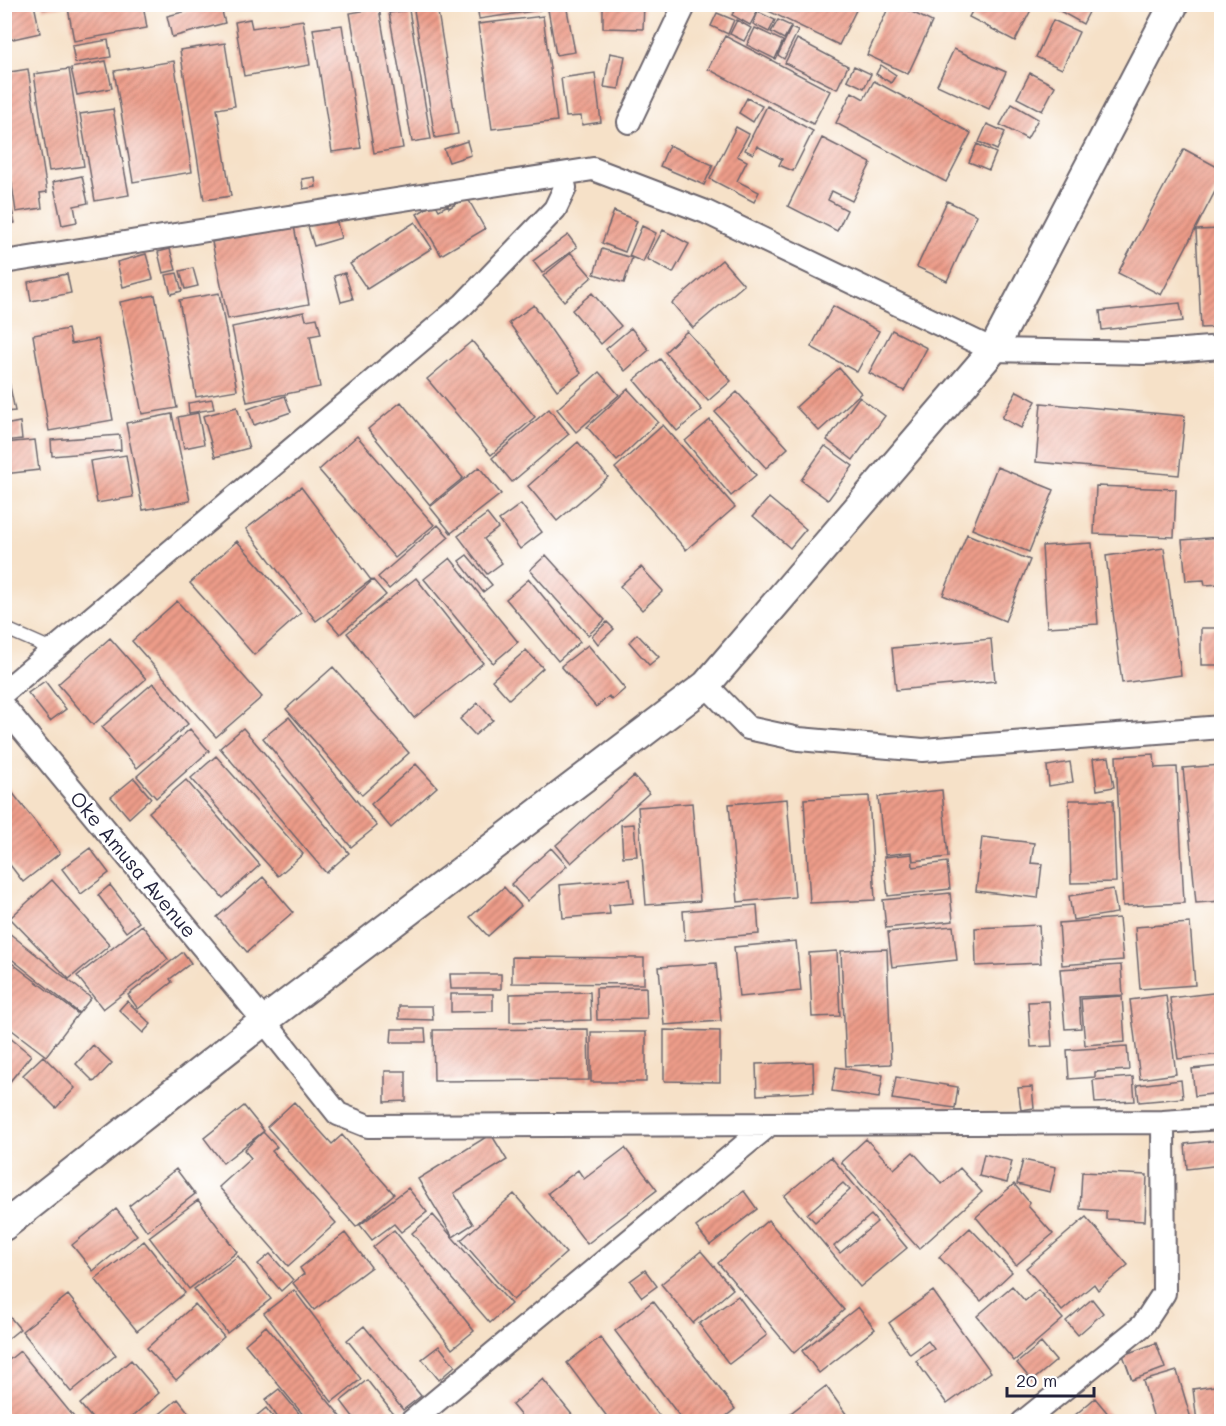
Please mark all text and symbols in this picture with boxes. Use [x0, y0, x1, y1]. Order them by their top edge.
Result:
street label: Oke Amusa Avenue [65, 785, 203, 943]
scale bar [1007, 1360, 1094, 1398]
text: 20 m [1016, 1368, 1057, 1392]

